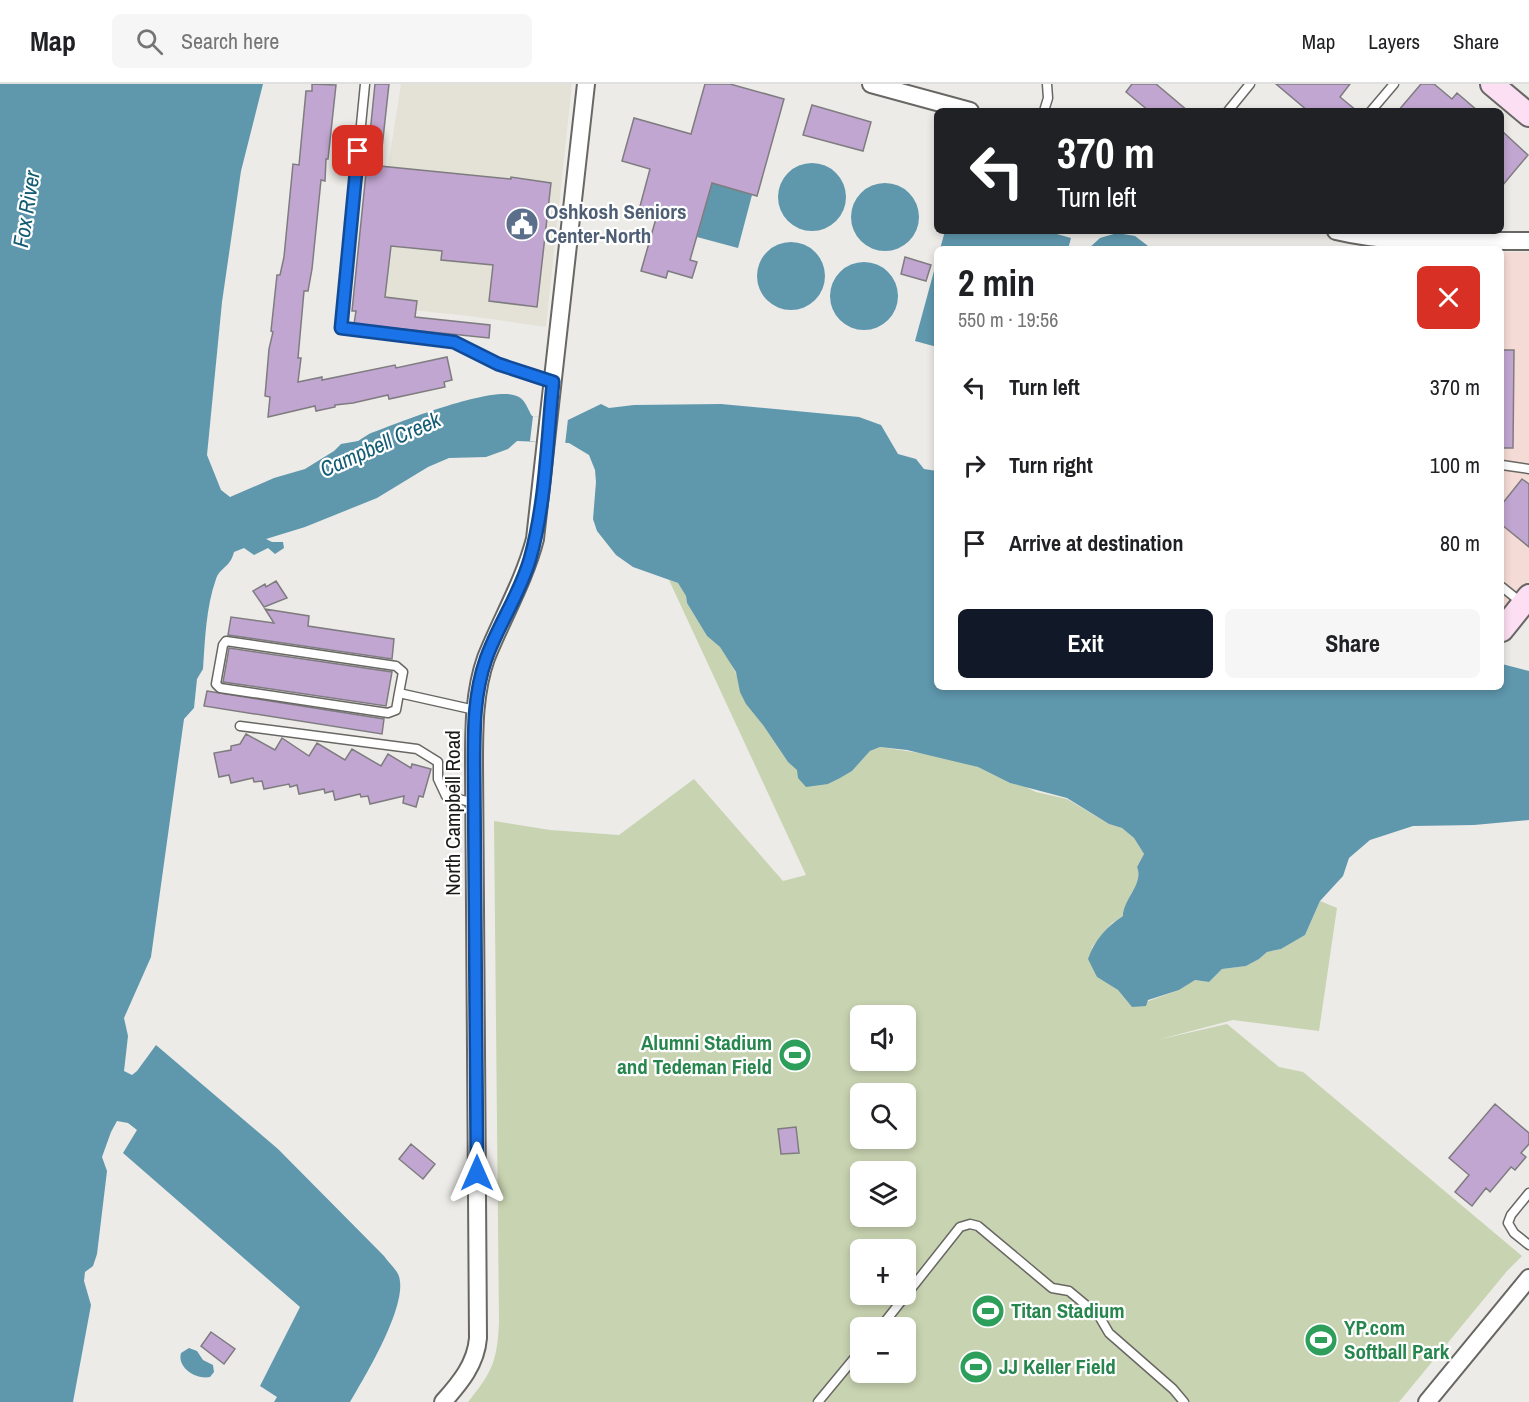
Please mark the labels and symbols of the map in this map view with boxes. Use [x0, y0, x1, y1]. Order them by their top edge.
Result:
pin [332, 125, 383, 176]
water label: Fox River [5, 167, 47, 250]
place label: Oshkosh Seniors Center-North [545, 197, 687, 250]
public building icon: Oshkosh Seniors Center-North [504, 206, 540, 242]
water label: Campbell Creek [315, 404, 446, 484]
street label: North Campbell Road [438, 730, 467, 896]
place label: Alumni Stadium and Tedeman Field [617, 1028, 772, 1081]
sports icon: Alumni Stadium and Tedeman Field [777, 1037, 813, 1073]
position arrow [445, 1141, 509, 1205]
sports icon: Titan Stadium [970, 1293, 1006, 1329]
place label: Titan Stadium [1011, 1296, 1125, 1325]
place label: YP.com Softball Park [1344, 1313, 1450, 1366]
sports icon: YP.com Softball Park [1303, 1322, 1339, 1358]
sports icon: JJ Keller Field [958, 1349, 994, 1385]
place label: JJ Keller Field [999, 1352, 1116, 1381]

